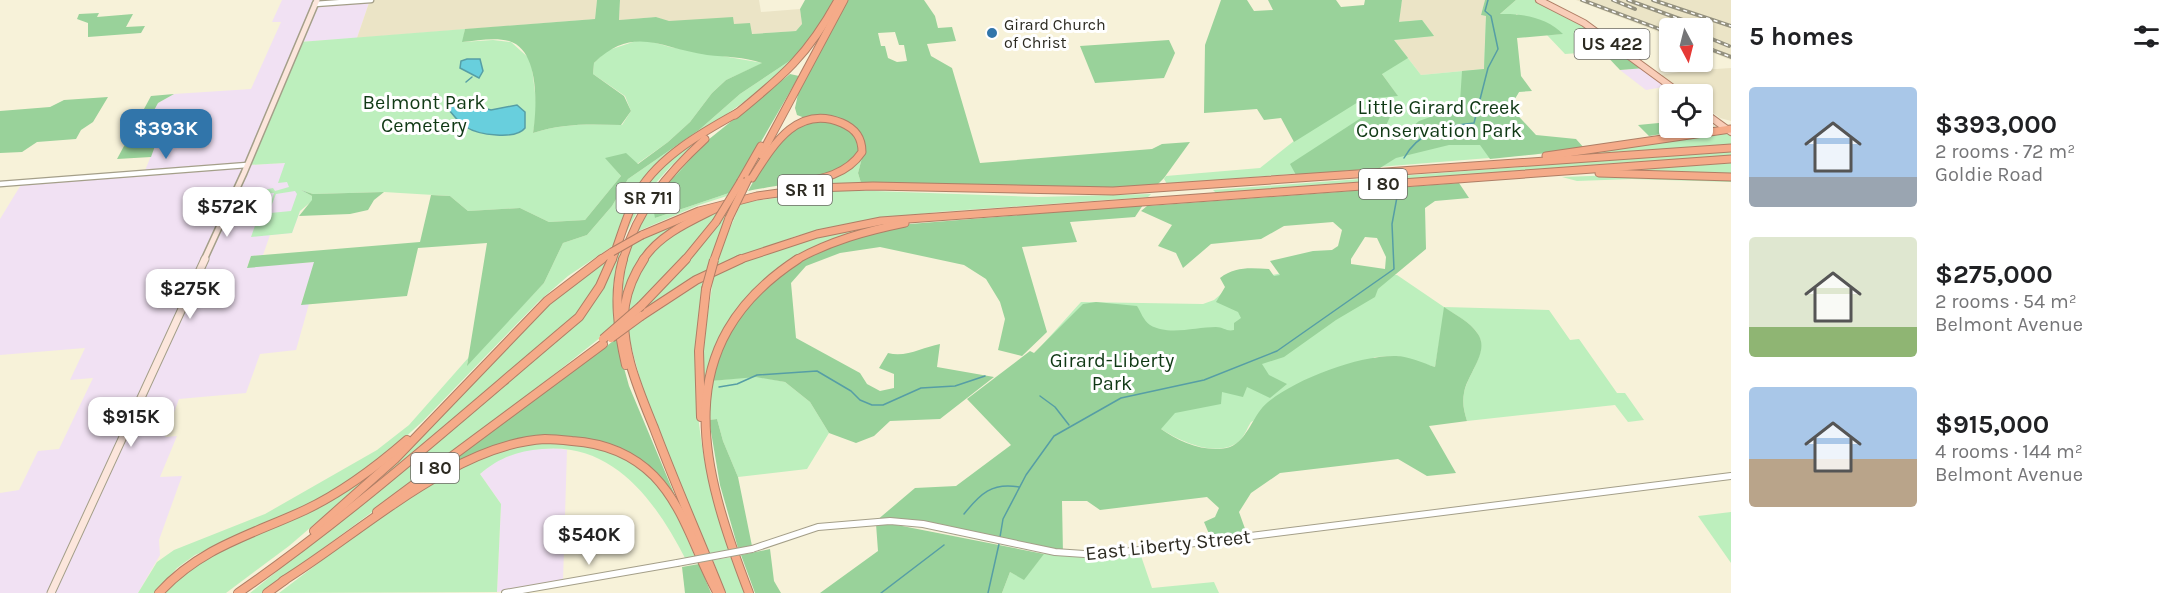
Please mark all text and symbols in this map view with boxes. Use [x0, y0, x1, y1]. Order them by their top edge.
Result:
place label: Girard Church of Christ [1004, 15, 1106, 52]
north arrow [1659, 18, 1713, 72]
map controls [1659, 18, 1713, 138]
icon: filters [2130, 20, 2163, 53]
text: 5 homes [1749, 21, 1854, 52]
marker: Girard Church of Christ [985, 26, 999, 40]
road number: US 422 [1574, 29, 1650, 59]
button: locate [1659, 84, 1713, 138]
park label: Belmont Park Cemetery [363, 91, 485, 137]
park label: Little Girard Creek Conservation Park [1356, 96, 1522, 142]
pin: $393K [124, 109, 208, 160]
text: $393,000 [1935, 109, 2057, 140]
icon: home [1797, 111, 1869, 183]
text: $393K [134, 117, 198, 140]
text: 2 rooms · 72 m² [1935, 140, 2075, 163]
text: Goldie Road [1935, 163, 2043, 186]
road number: I 80 [1359, 169, 1407, 199]
road number: SR 11 [778, 175, 832, 205]
road number: SR 711 [616, 183, 680, 213]
pin: $572K [185, 187, 269, 238]
text: $572K [197, 195, 257, 218]
text: $275,000 [1935, 259, 2053, 290]
icon: home [1797, 261, 1869, 333]
pin: $275K [148, 269, 232, 320]
text: $275K [160, 277, 220, 300]
text: 2 rooms · 54 m² [1935, 290, 2077, 313]
text: Belmont Avenue [1935, 313, 2083, 336]
park label: Girard-Liberty Park [1050, 349, 1174, 395]
pin: $915K [89, 397, 173, 448]
text: $915K [102, 405, 160, 428]
text: $915,000 [1935, 409, 2049, 440]
icon: home [1797, 411, 1869, 483]
text: 4 rooms · 144 m² [1935, 440, 2083, 463]
road number: I 80 [411, 453, 459, 483]
text: Belmont Avenue [1935, 463, 2083, 486]
pin: $540K [547, 515, 631, 566]
text: $540K [557, 523, 621, 546]
street label: East Liberty Street [1084, 525, 1252, 565]

